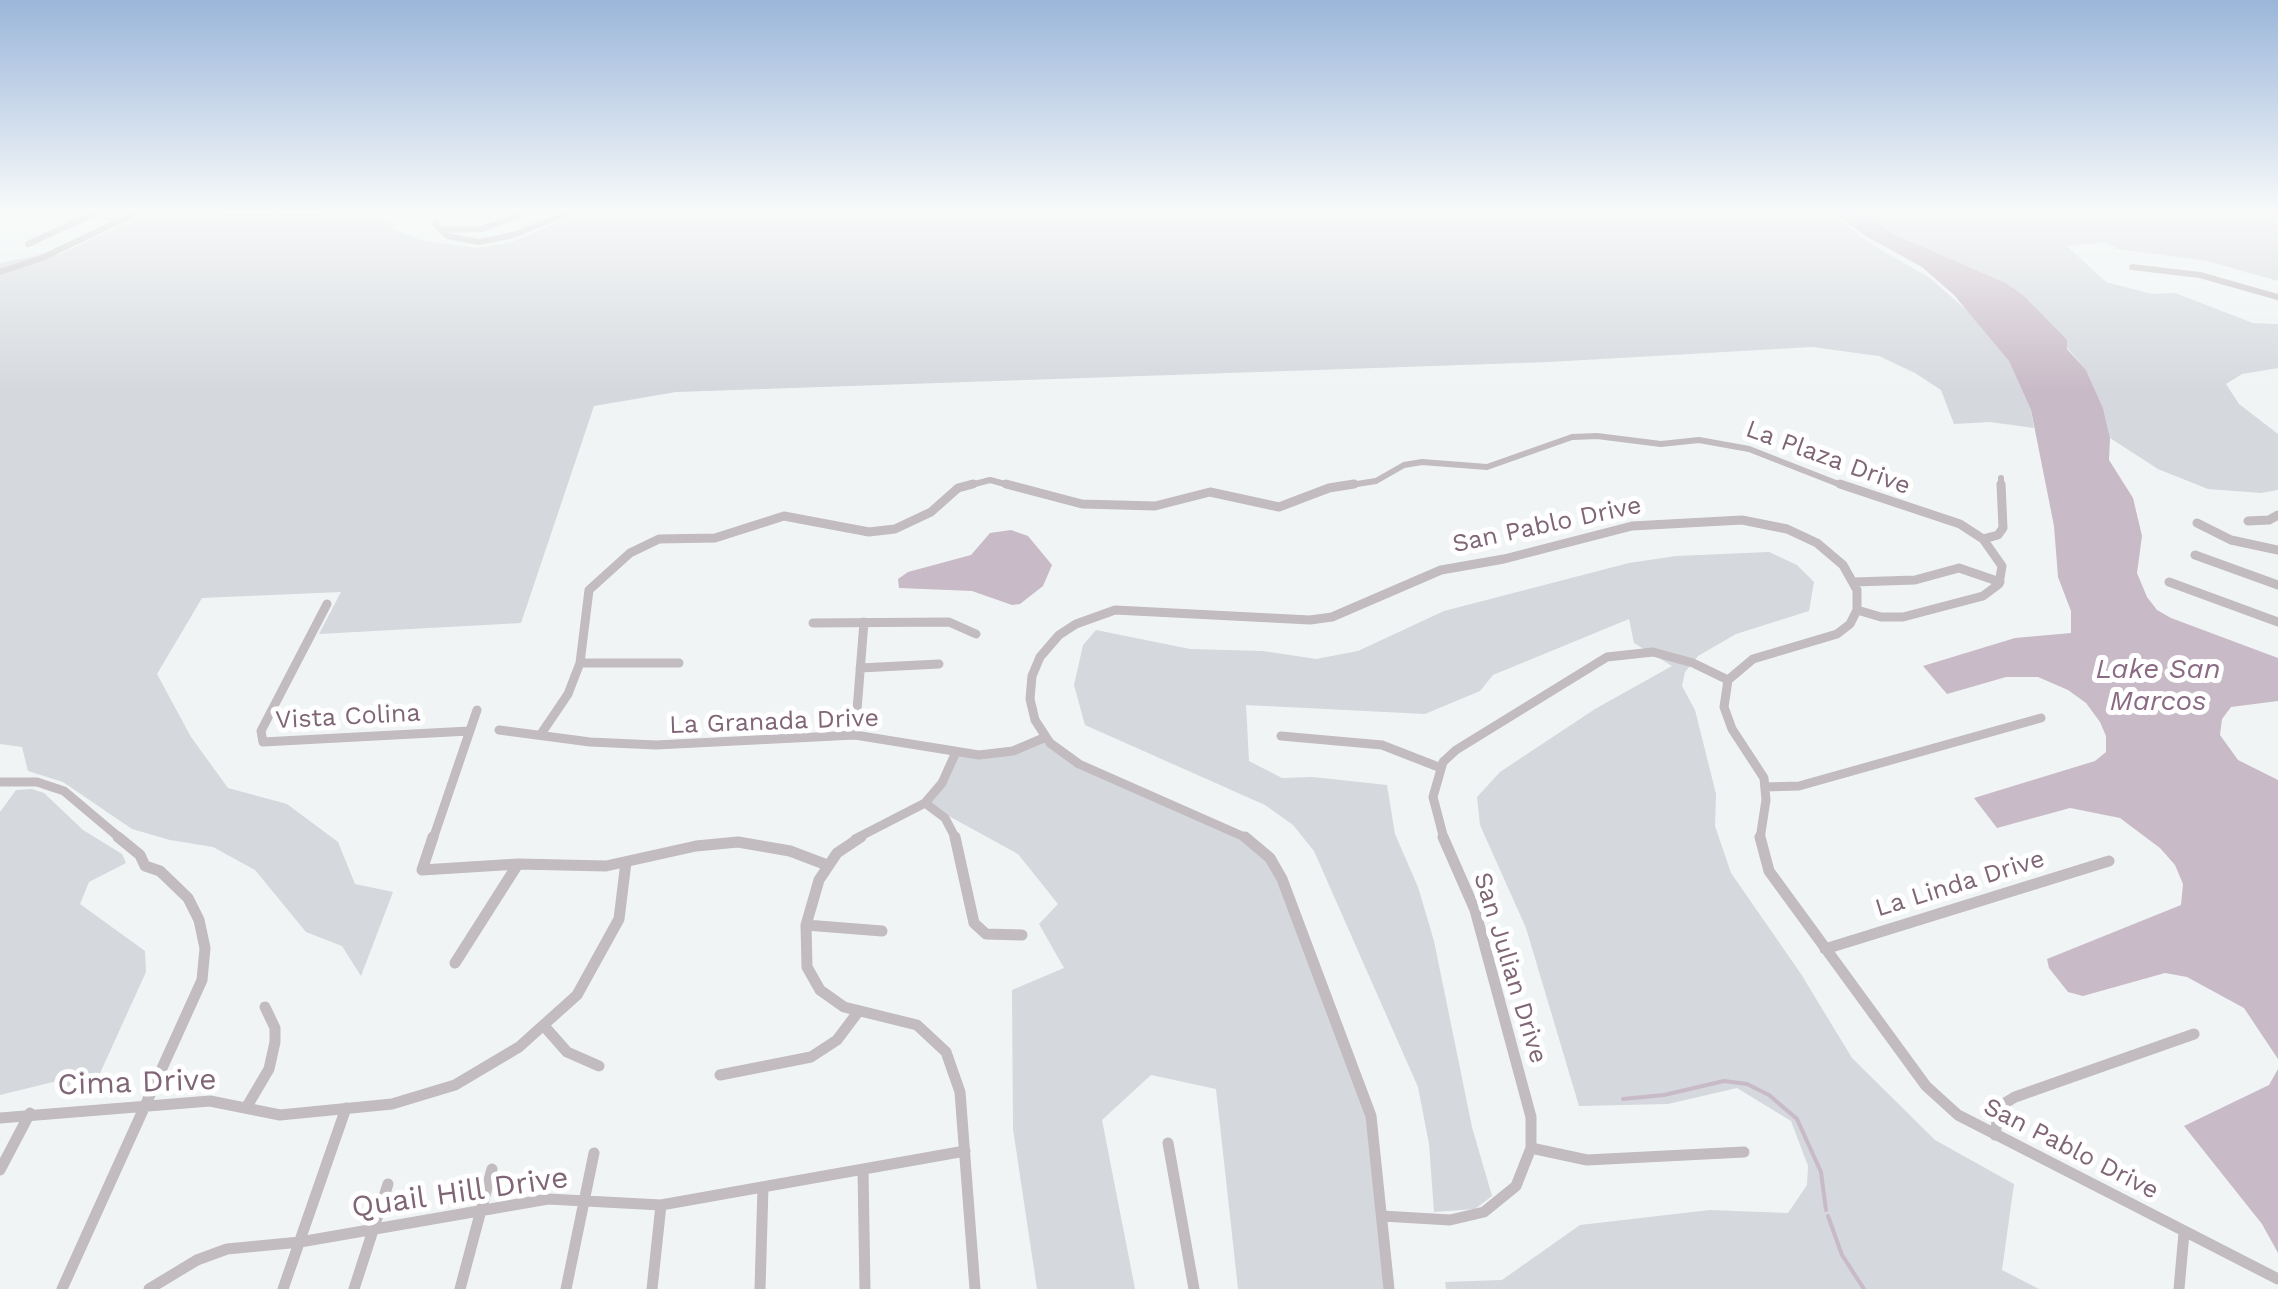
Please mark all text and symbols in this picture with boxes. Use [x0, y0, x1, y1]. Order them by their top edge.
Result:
street label: La Plaza Drive [1742, 414, 1914, 502]
street label: San Pablo Drive [1450, 490, 1644, 560]
water label: Lake San Marcos [2095, 653, 2221, 719]
street label: Vista Colina [275, 698, 421, 736]
street label: La Granada Drive [669, 703, 879, 741]
street label: La Linda Drive [1872, 844, 2048, 924]
street label: San Julian Drive [1467, 869, 1553, 1067]
street label: Cima Drive [57, 1062, 217, 1104]
street label: San Pablo Drive [1978, 1092, 2164, 1206]
street label: Quail Hill Drive [349, 1160, 571, 1226]

